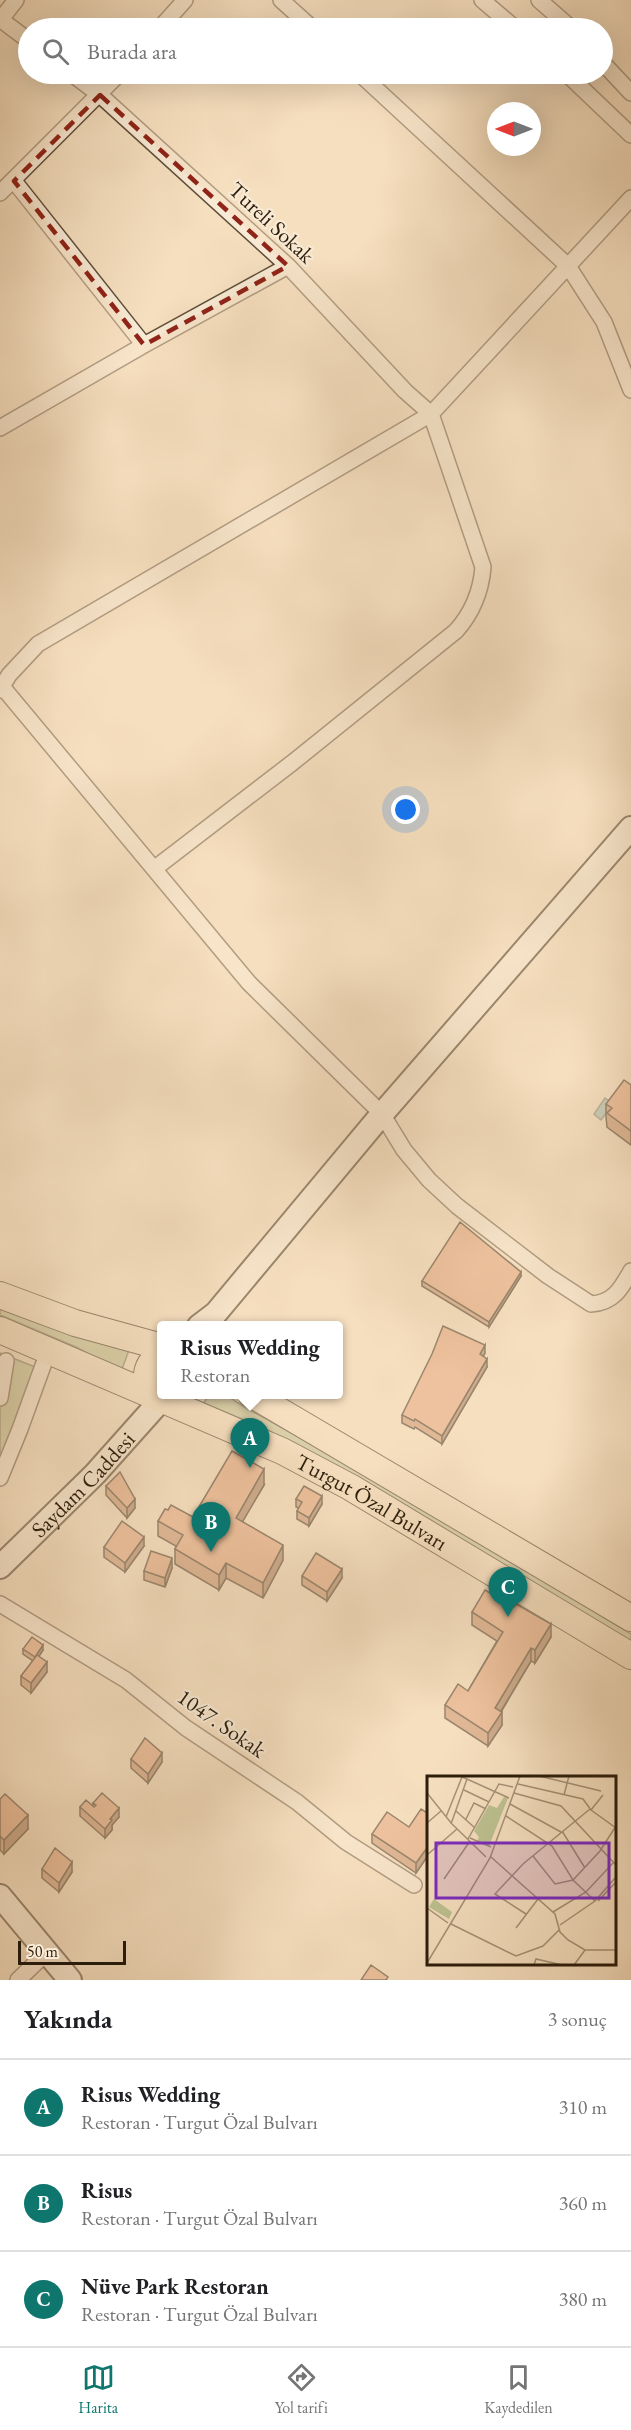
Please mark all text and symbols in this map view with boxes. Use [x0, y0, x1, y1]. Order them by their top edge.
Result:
search box [18, 18, 613, 84]
icon: search [39, 35, 72, 68]
text: Burada ara [87, 37, 177, 66]
north arrow [487, 102, 541, 156]
street label: Tureli Sokak [222, 175, 321, 270]
your location [391, 795, 420, 824]
popup [157, 1321, 343, 1399]
text: Risus Wedding [180, 1333, 320, 1362]
text: Restoran [180, 1362, 250, 1388]
pin: A [230, 1418, 270, 1468]
street label: Saydam Caddesi [25, 1425, 141, 1544]
street label: Turgut Özal Bulvarı [291, 1447, 453, 1557]
pin: B [192, 1502, 230, 1552]
pin: C [488, 1568, 528, 1617]
street label: 1047. Sokak [172, 1682, 272, 1765]
inset map [427, 1776, 616, 1965]
scale bar [18, 1938, 126, 1966]
text: 50 m [27, 1941, 58, 1962]
text: Yakında [24, 2002, 112, 2036]
text: 3 sonuç [548, 2006, 607, 2032]
text: Risus Wedding [81, 2080, 220, 2109]
text: A [36, 2094, 51, 2120]
text: 310 m [559, 2094, 607, 2120]
text: Restoran · Turgut Özal Bulvarı [81, 2109, 318, 2135]
text: Risus [81, 2176, 132, 2205]
text: B [37, 2190, 50, 2216]
text: 360 m [559, 2190, 607, 2216]
text: Restoran · Turgut Özal Bulvarı [81, 2205, 318, 2231]
text: Nüve Park Restoran [81, 2272, 269, 2301]
text: C [36, 2286, 51, 2312]
text: 380 m [559, 2286, 607, 2312]
text: Restoran · Turgut Özal Bulvarı [81, 2301, 318, 2327]
tab: Harita [78, 2361, 118, 2418]
tab: Yol tarifi [275, 2361, 328, 2418]
tab: Kaydedilen [484, 2361, 553, 2418]

